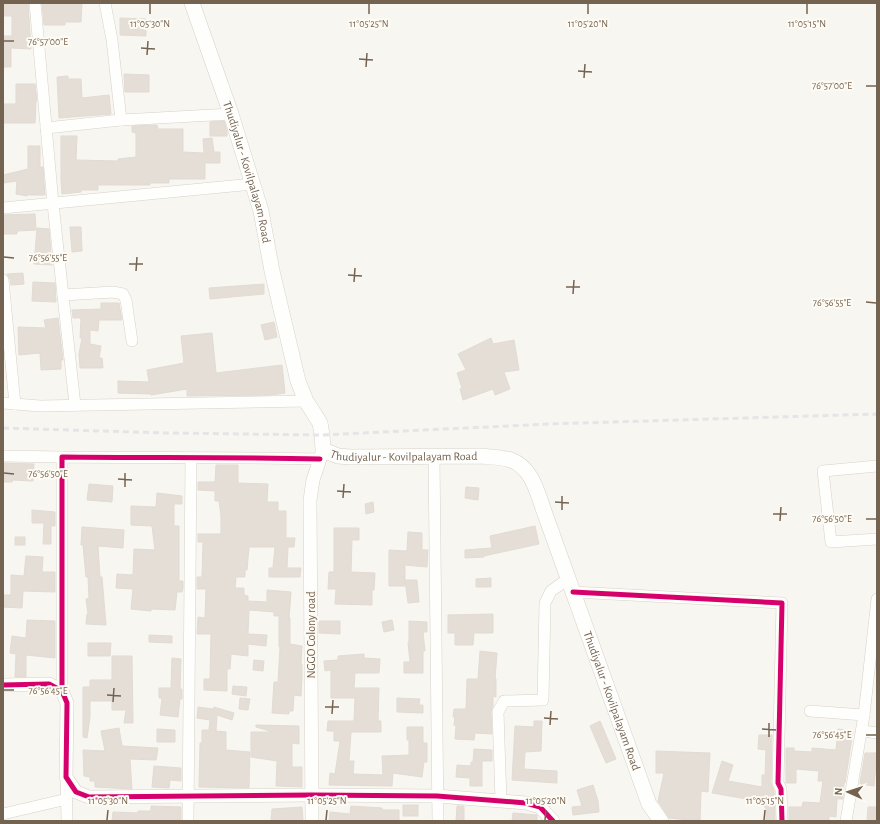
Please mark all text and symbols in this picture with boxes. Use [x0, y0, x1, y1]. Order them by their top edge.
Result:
text: 11°05'30"N [130, 19, 170, 29]
text: 11°05'25"N [349, 19, 389, 29]
text: 11°05'20"N [568, 19, 608, 29]
text: 11°05'15"N [788, 19, 826, 29]
text: 76°57'00"E [28, 37, 68, 47]
text: 76°57'00"E [812, 81, 852, 91]
street label: Thudiyalur - Kovilpalayam Road [221, 100, 273, 244]
text: 76°56'55"E [29, 253, 67, 263]
text: 76°56'55"E [813, 298, 851, 308]
street label: Thudiyalur - Kovilpalayam Road [329, 448, 477, 464]
text: 76°56'50"E [28, 469, 68, 479]
text: 76°56'50"E [812, 514, 852, 524]
street label: NGGO Colony road [305, 591, 318, 679]
street label: Thudiyalur - Kovilpalayam Road [581, 629, 642, 772]
text: 76°56'45"E [29, 686, 68, 696]
text: 76°56'45"E [813, 730, 852, 740]
north arrow [828, 772, 868, 812]
text: N [833, 787, 844, 796]
text: 11°05'30"N [88, 796, 128, 806]
text: 11°05'25"N [307, 796, 347, 806]
text: 11°05'20"N [526, 796, 566, 806]
text: 11°05'15"N [746, 796, 784, 806]

